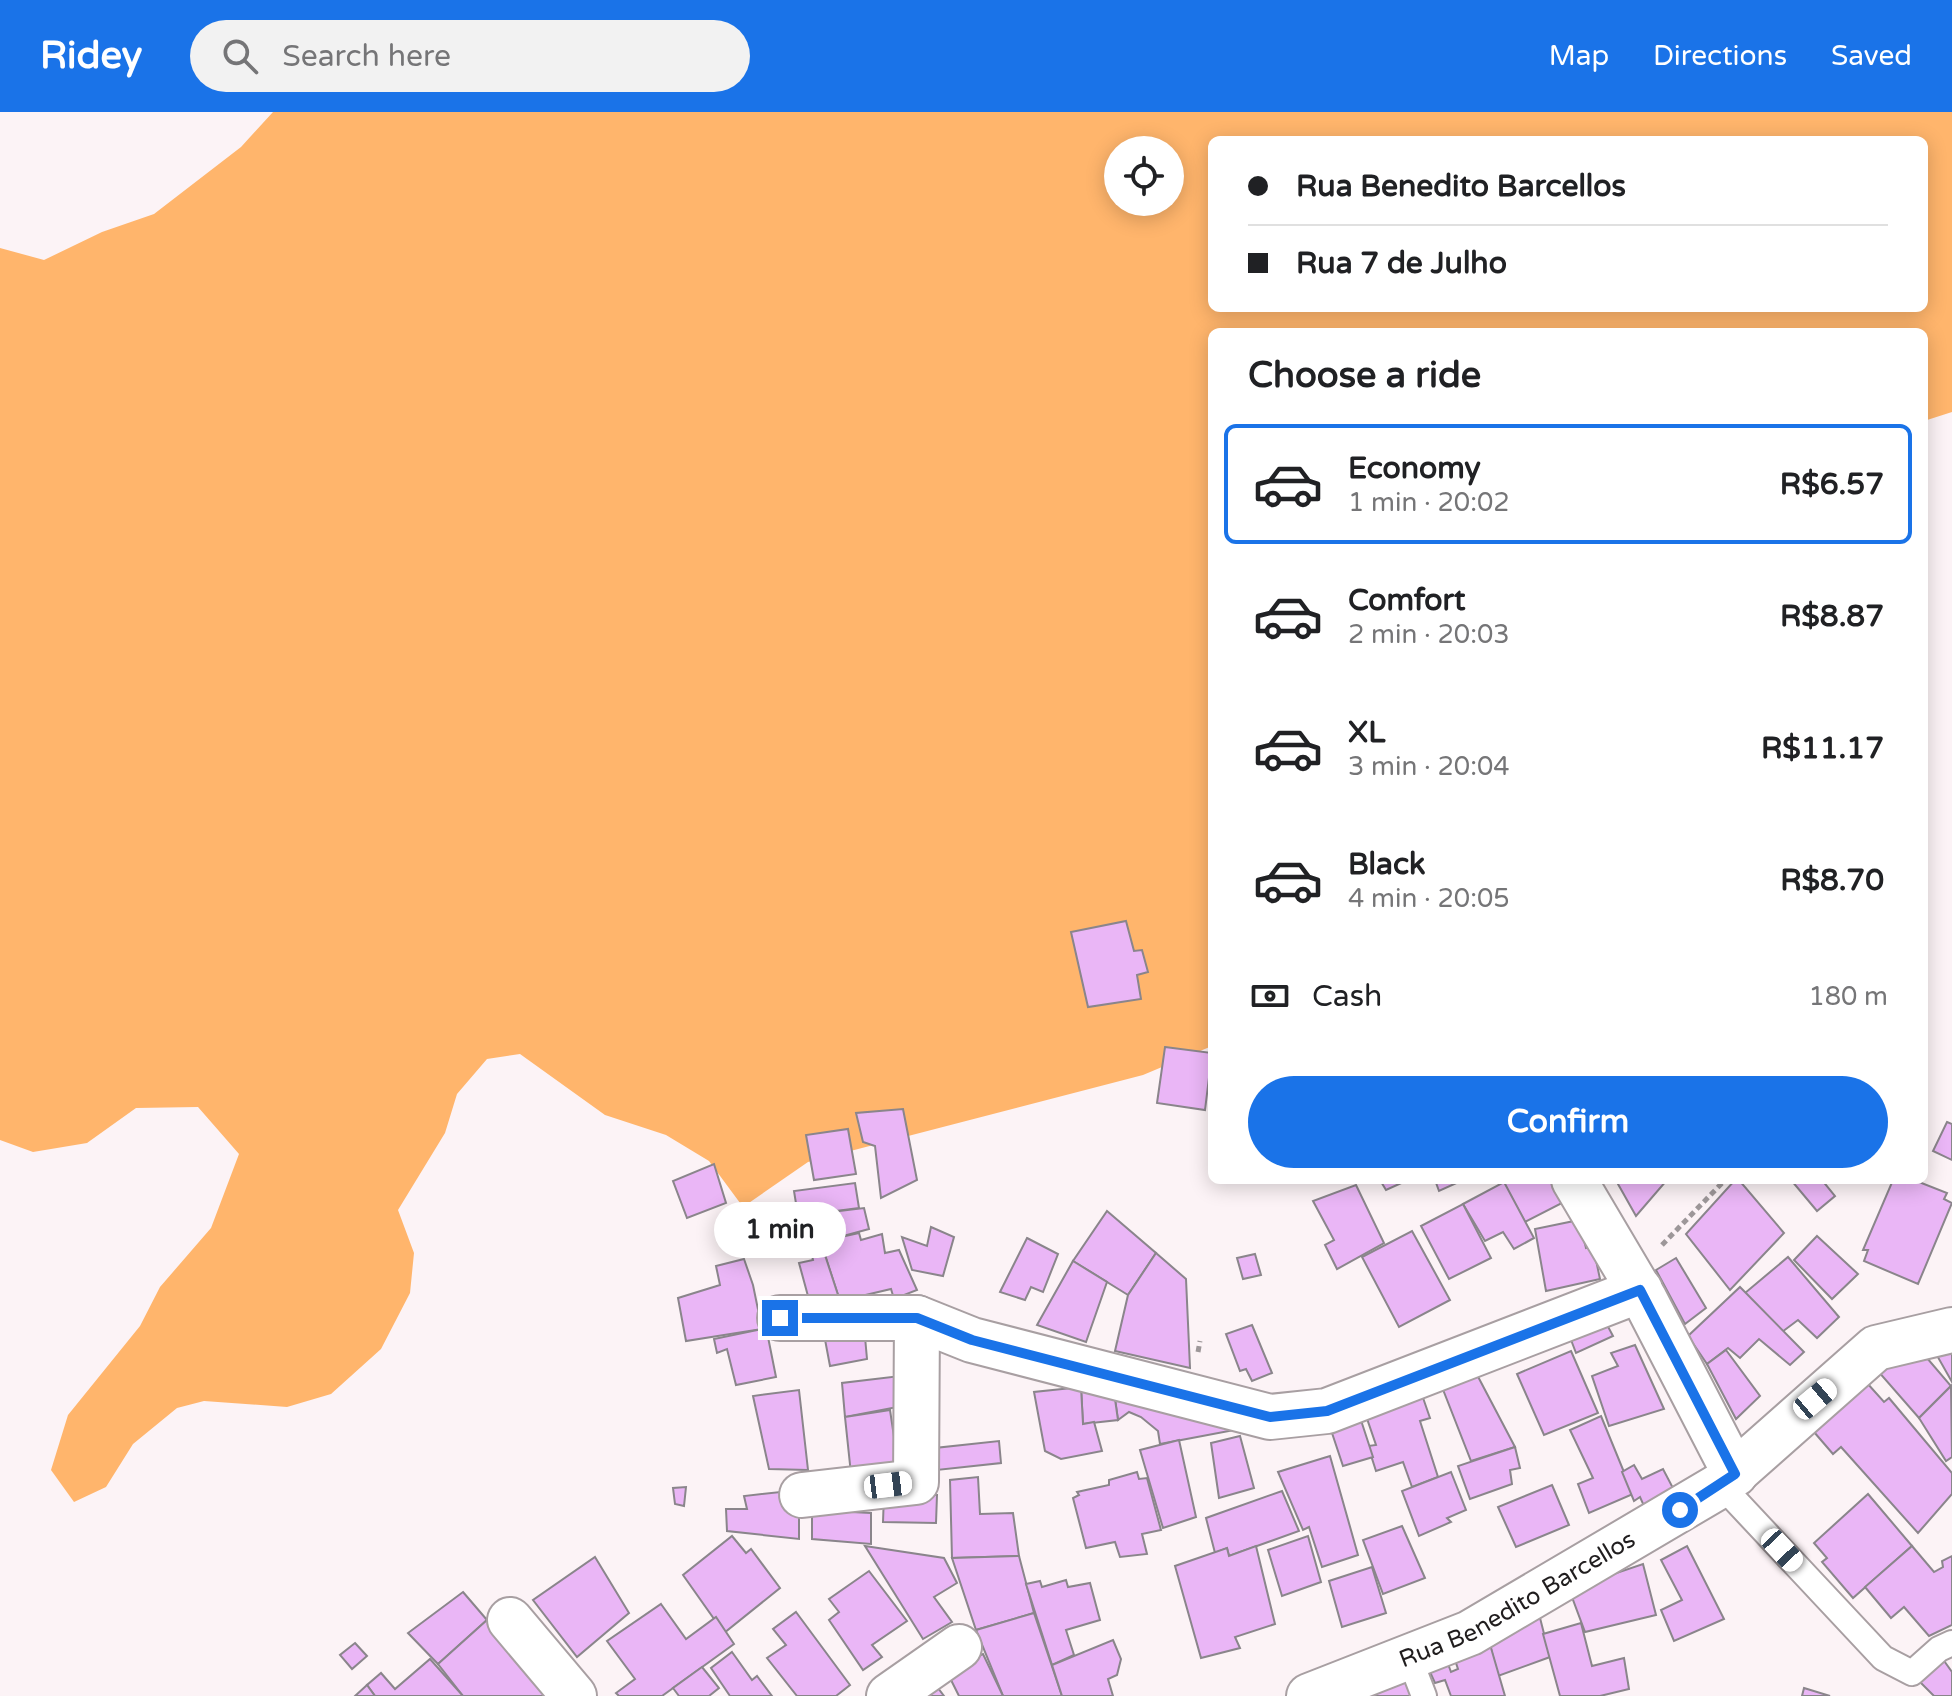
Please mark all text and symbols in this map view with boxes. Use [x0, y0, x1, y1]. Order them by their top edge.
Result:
search box [190, 20, 750, 92]
text: Ridey [40, 33, 142, 79]
icon: search [218, 34, 262, 78]
text: Search here [282, 38, 451, 75]
text: Map [1549, 39, 1609, 73]
text: Directions [1653, 39, 1787, 73]
text: Saved [1831, 39, 1912, 73]
map controls [1104, 136, 1184, 216]
button: locate [1104, 136, 1184, 216]
text: Rua Benedito Barcellos [1296, 168, 1626, 205]
text: Rua 7 de Julho [1296, 245, 1507, 282]
text: Choose a ride [1248, 354, 1481, 397]
icon: car [1252, 448, 1324, 520]
text: Economy [1348, 450, 1481, 487]
text: R$6.57 [1780, 466, 1884, 503]
text: 1 min · 20:02 [1348, 487, 1510, 518]
icon: car [1252, 580, 1324, 652]
text: Comfort [1348, 582, 1466, 619]
text: R$8.87 [1780, 598, 1884, 635]
text: 2 min · 20:03 [1348, 619, 1510, 650]
icon: car [1252, 712, 1324, 784]
text: XL [1348, 714, 1385, 751]
text: R$11.17 [1761, 730, 1884, 767]
text: 3 min · 20:04 [1348, 751, 1510, 782]
icon: car [1252, 844, 1324, 916]
text: Black [1348, 846, 1425, 883]
text: R$8.70 [1780, 862, 1884, 899]
text: 4 min · 20:05 [1348, 883, 1510, 914]
icon: cash [1248, 974, 1292, 1018]
text: Cash [1312, 978, 1382, 1015]
text: 180 m [1808, 981, 1888, 1012]
button: Confirm [1248, 1076, 1888, 1168]
callout: 1 min [714, 1202, 846, 1258]
text: 1 min [745, 1214, 815, 1245]
route end [762, 1300, 798, 1336]
car [1789, 1374, 1841, 1424]
car [863, 1470, 913, 1500]
route start [1662, 1492, 1698, 1528]
car [1757, 1524, 1807, 1576]
street label: Rua Benedito Barcellos [1395, 1525, 1641, 1674]

